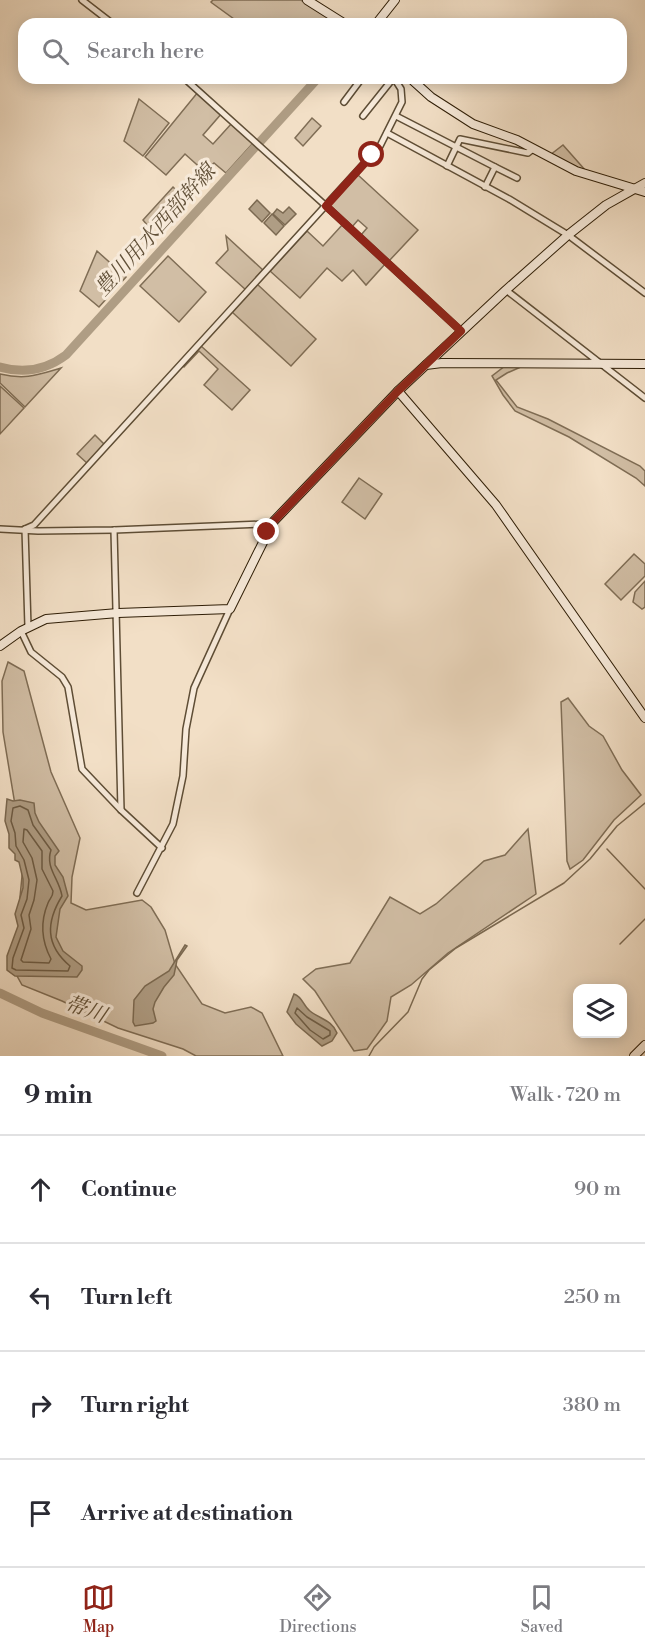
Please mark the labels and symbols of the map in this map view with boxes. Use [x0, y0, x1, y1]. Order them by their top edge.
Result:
route start [358, 141, 384, 167]
water label: 豊川用水西部幹線 [90, 157, 224, 302]
route end [253, 518, 279, 544]
water label: 帯川 [61, 991, 112, 1030]

